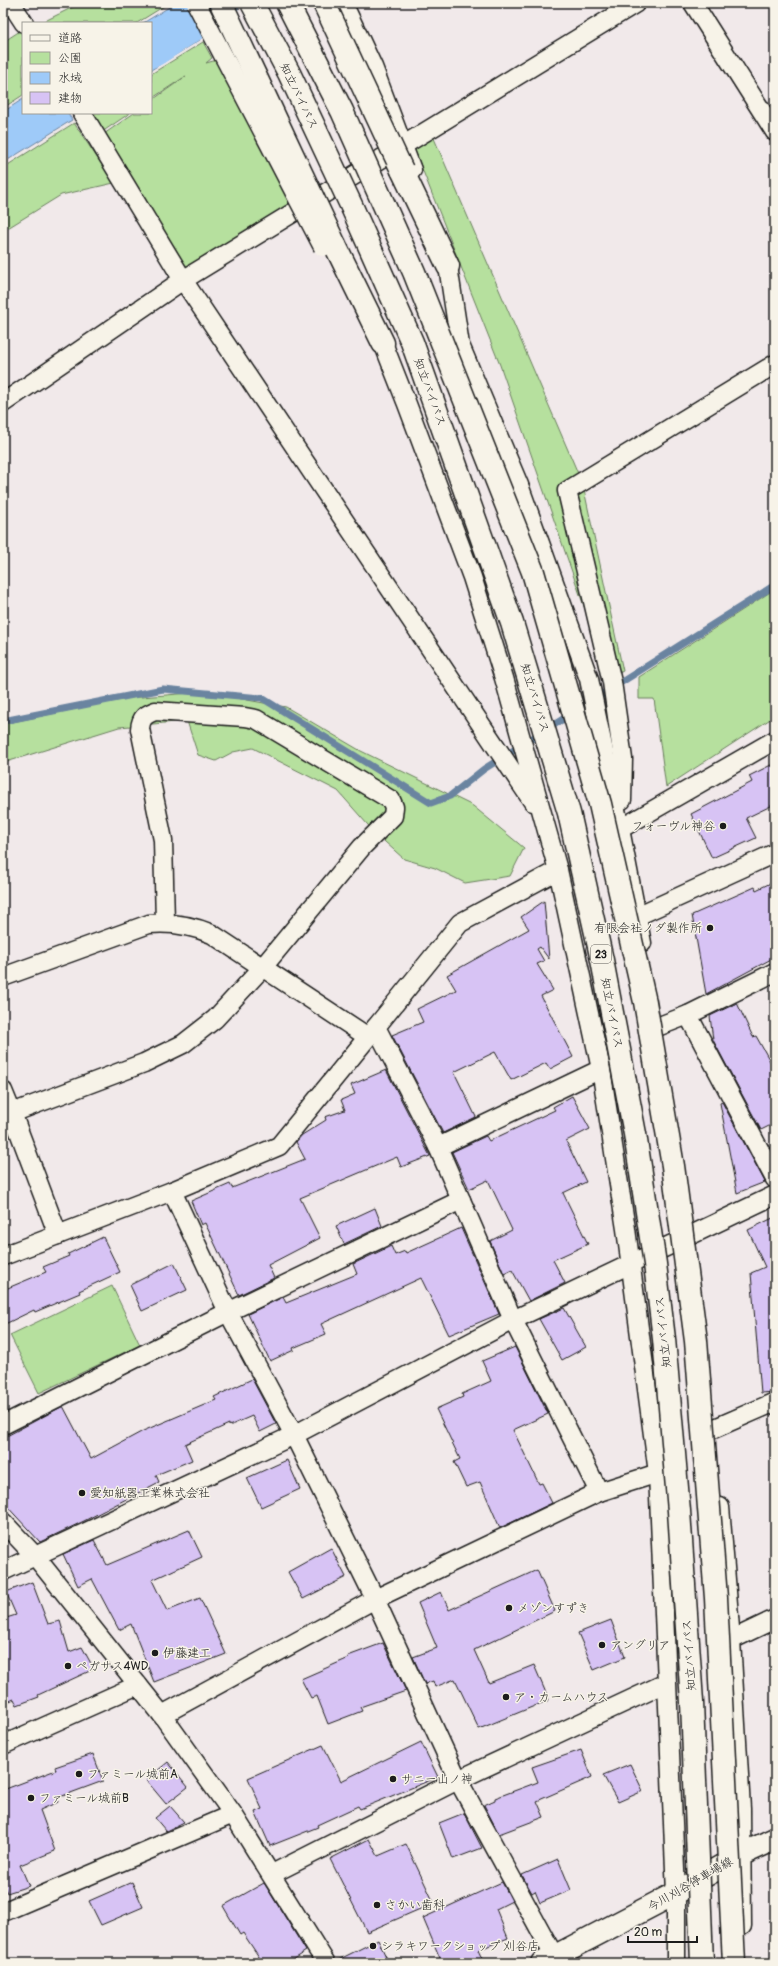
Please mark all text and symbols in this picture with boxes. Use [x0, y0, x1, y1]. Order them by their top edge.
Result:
legend [22, 22, 152, 114]
text: 道路 [58, 31, 82, 46]
text: 公園 [58, 51, 82, 66]
street label: 知立バイパス [276, 61, 321, 132]
text: 水域 [58, 71, 82, 86]
text: 建物 [58, 91, 82, 106]
street label: 知立バイパス [410, 356, 449, 428]
street label: 知立バイパス [517, 662, 552, 735]
place label: フォーヴル神谷 [631, 819, 715, 834]
marker: フォーヴル神谷 [718, 821, 728, 831]
place label: 有限会社ノダ製作所 [594, 921, 702, 936]
marker: 有限会社ノダ製作所 [705, 923, 715, 933]
road number: 23 [591, 945, 611, 963]
street label: 知立バイパス [597, 976, 626, 1050]
street label: 知立バイパス [652, 1295, 675, 1368]
place label: 愛知紙器工業株式会社 [90, 1486, 210, 1501]
marker: 愛知紙器工業株式会社 [77, 1488, 87, 1498]
place label: メゾンすずき [517, 1601, 589, 1616]
marker: メゾンすずき [504, 1603, 514, 1613]
street label: 知立バイパス [680, 1619, 699, 1691]
place label: アングリア [610, 1638, 670, 1653]
marker: アングリア [597, 1640, 607, 1650]
place label: 伊藤建工 [163, 1646, 211, 1661]
marker: 伊藤建工 [150, 1648, 160, 1658]
place label: ペガサス4WD [76, 1659, 149, 1674]
marker: ペガサス4WD [63, 1661, 73, 1671]
place label: ア・カームハウス [514, 1690, 609, 1705]
marker: ア・カームハウス [501, 1692, 511, 1702]
place label: ファミール城前A [87, 1767, 178, 1782]
marker: ファミール城前A [74, 1769, 84, 1779]
place label: サニー山ノ神 [401, 1772, 473, 1787]
marker: サニー山ノ神 [388, 1774, 398, 1784]
place label: ファミール城前B [39, 1791, 129, 1806]
marker: ファミール城前B [26, 1793, 36, 1803]
street label: 今川刈谷停車場線 [645, 1854, 736, 1915]
place label: さかい歯科 [385, 1898, 445, 1913]
marker: さかい歯科 [372, 1900, 382, 1910]
scale bar [628, 1918, 697, 1944]
text: 20 m [634, 1925, 663, 1940]
place label: シラキワークショップ 刈谷店 [381, 1939, 539, 1954]
marker: シラキワークショップ 刈谷店 [368, 1941, 378, 1951]

